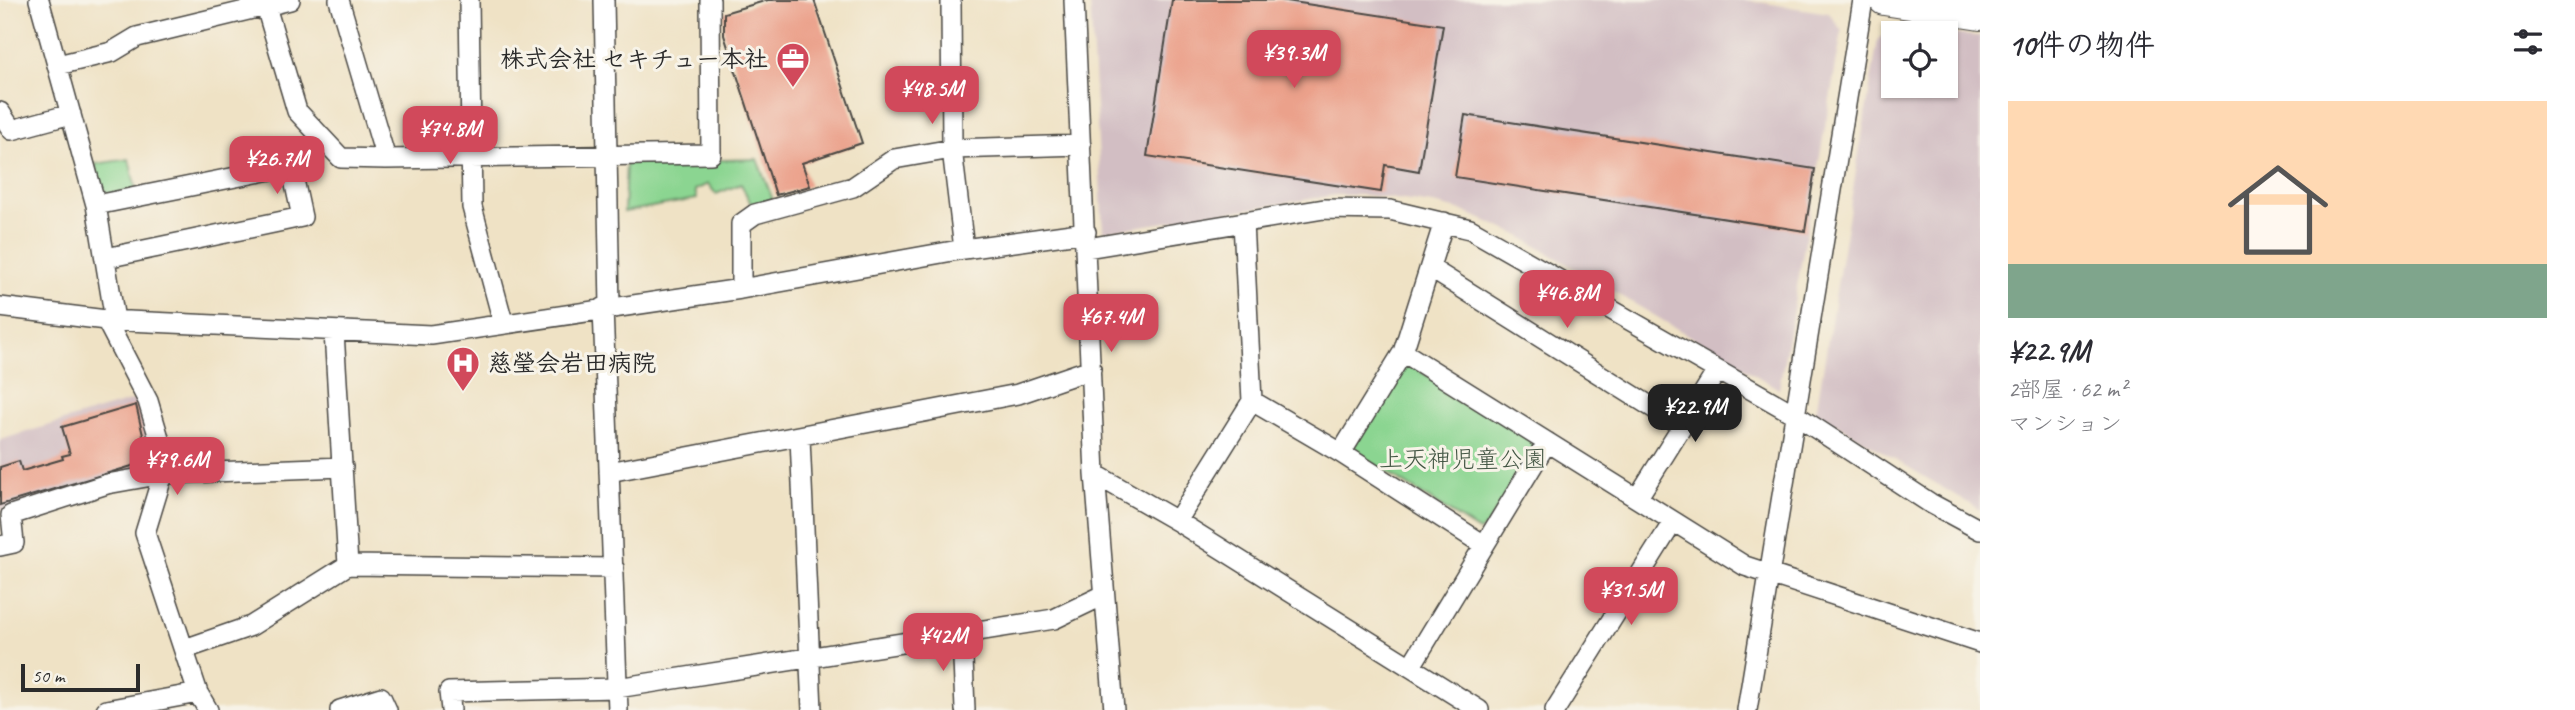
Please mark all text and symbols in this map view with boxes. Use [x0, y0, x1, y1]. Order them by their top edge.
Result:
map controls [1881, 21, 1958, 98]
button: locate [1881, 21, 1958, 98]
icon: filters [2509, 23, 2547, 61]
text: 10件の物件 [2008, 26, 2155, 64]
pin: ¥39.3M [1237, 31, 1351, 90]
text: ¥39.3M [1263, 38, 1325, 67]
office icon: 株式会社 セキチュー本社 [774, 40, 812, 89]
place label: 株式会社 セキチュー本社 [500, 44, 768, 74]
pin: ¥48.5M [875, 66, 989, 126]
text: ¥48.5M [901, 74, 963, 103]
pin: ¥74.8M [393, 106, 507, 166]
text: ¥74.8M [419, 114, 481, 143]
pin: ¥26.7M [220, 136, 334, 196]
text: ¥26.7M [245, 144, 309, 173]
icon: home [2215, 147, 2341, 273]
pin: ¥46.8M [1510, 270, 1624, 330]
text: ¥46.8M [1535, 278, 1599, 307]
pin: ¥67.4M [1054, 294, 1168, 354]
text: ¥67.4M [1079, 302, 1143, 331]
text: ¥22.9M [2008, 332, 2089, 370]
hospital icon: 慈瑩会岩田病院 [444, 344, 482, 393]
place label: 慈瑩会岩田病院 [488, 348, 656, 378]
text: 2部屋 · 62 m² [2008, 375, 2126, 404]
pin: ¥22.9M [1638, 384, 1752, 444]
text: ¥22.9M [1664, 392, 1726, 421]
text: マンション [2008, 409, 2122, 438]
pin: ¥79.6M [120, 438, 234, 497]
park label: 上天神児童公園 [1379, 444, 1547, 474]
text: ¥79.6M [146, 445, 208, 474]
pin: ¥31.5M [1574, 568, 1688, 627]
text: ¥31.5M [1600, 575, 1662, 604]
pin: ¥42M [902, 614, 984, 673]
text: ¥42M [919, 621, 967, 650]
scale bar [21, 661, 140, 693]
text: 50 m [32, 664, 64, 688]

